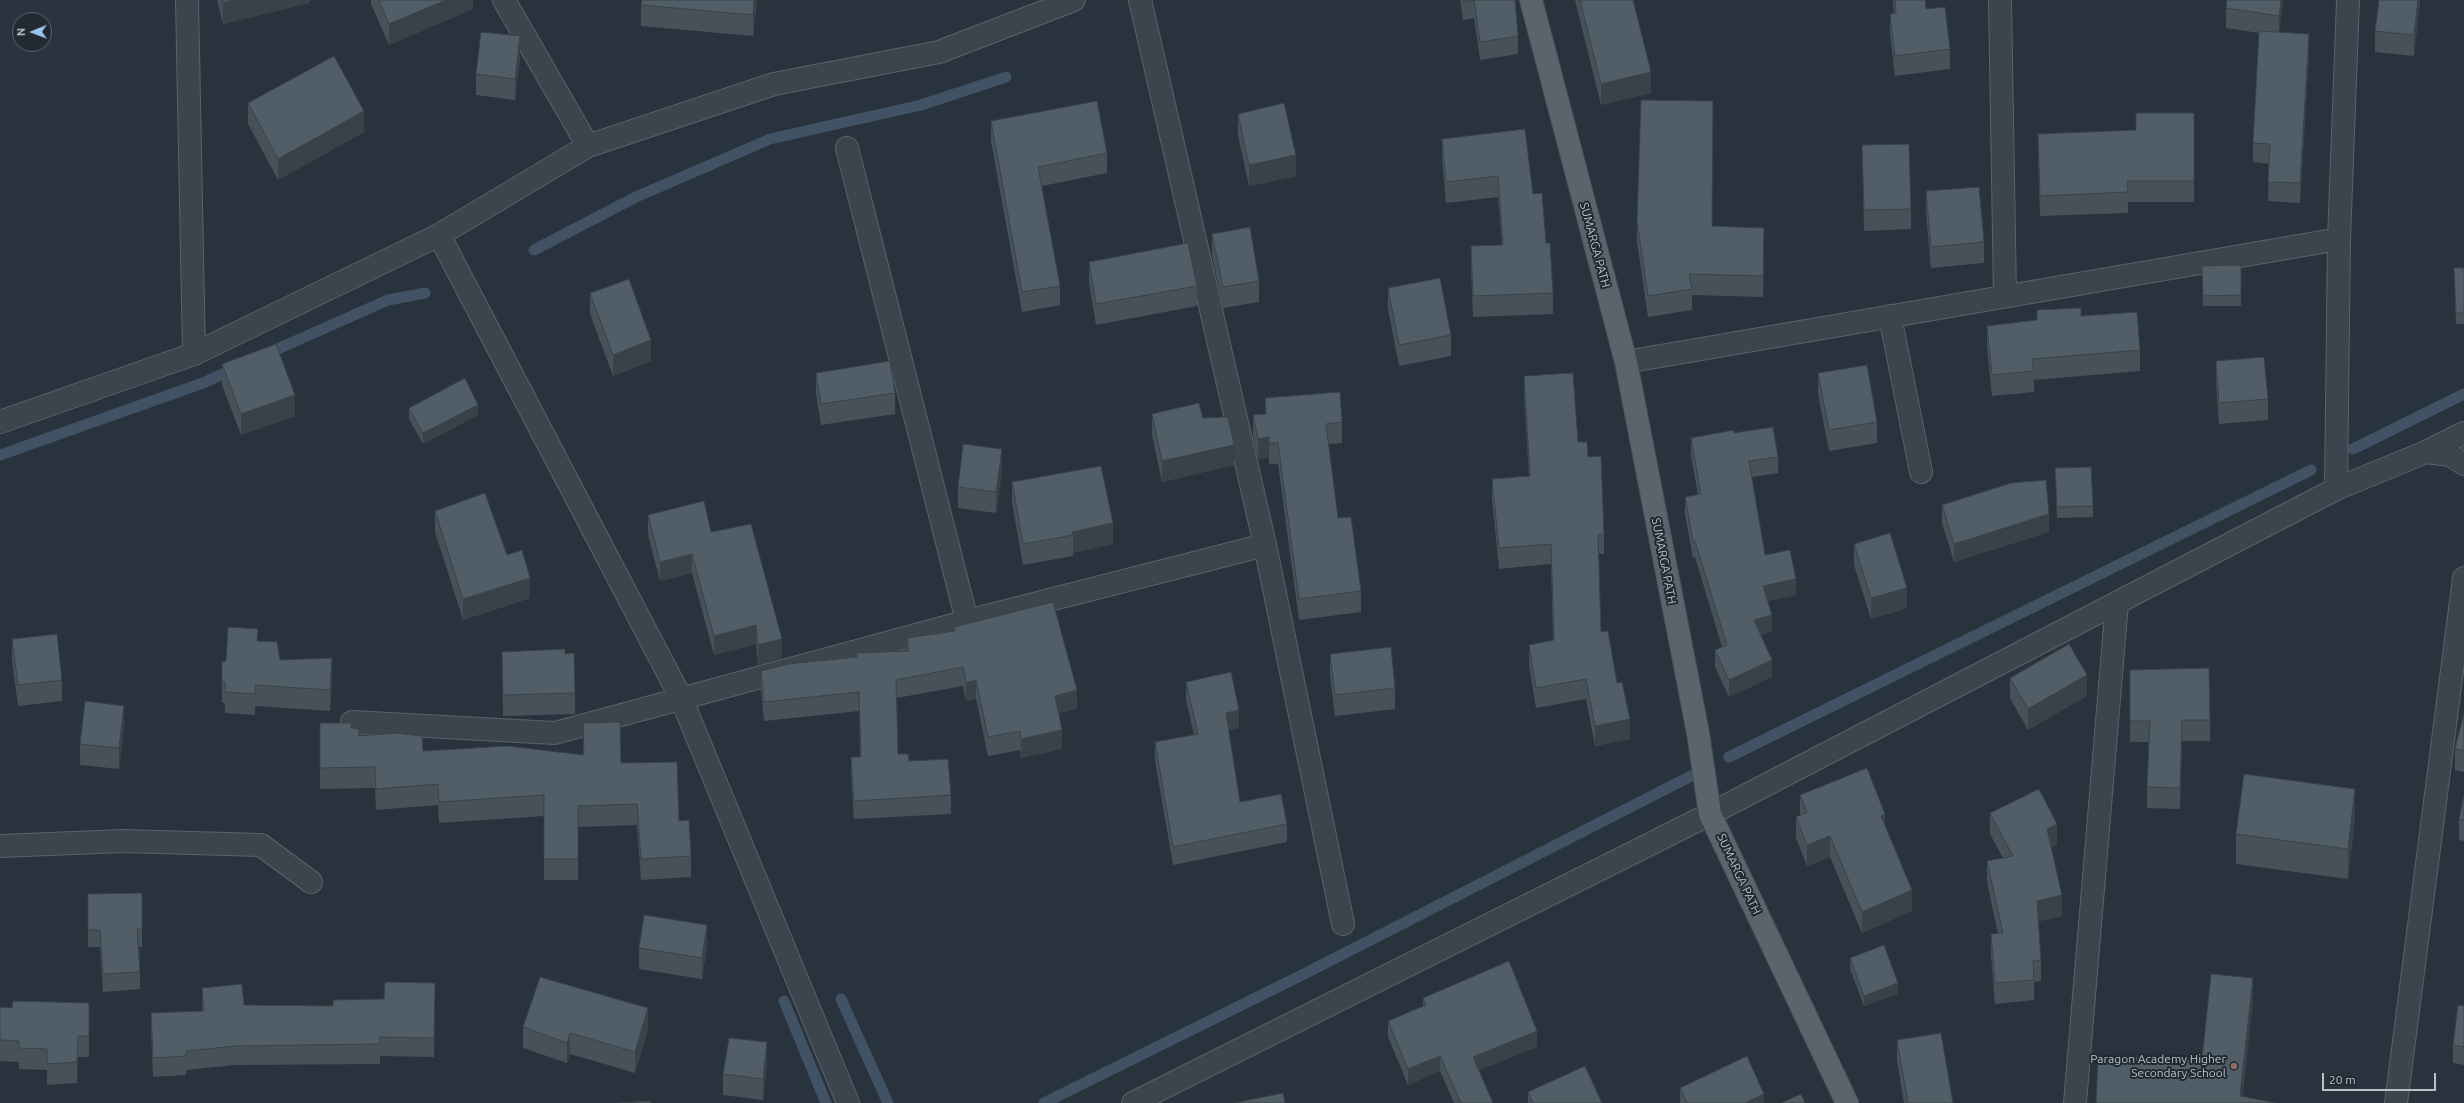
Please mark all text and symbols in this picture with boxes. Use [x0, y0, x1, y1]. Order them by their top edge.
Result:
north arrow [12, 12, 52, 52]
text: N [15, 28, 27, 36]
street label: SUMARGA PATH [1577, 201, 1613, 289]
street label: SUMARGA PATH [1649, 517, 1679, 605]
street label: SUMARGA PATH [1714, 831, 1764, 917]
place label: Paragon Academy Higher Secondary School [2090, 1052, 2226, 1080]
marker: Paragon Academy Higher Secondary School [2229, 1061, 2239, 1071]
scale bar [2324, 1065, 2438, 1091]
text: 20 m [2329, 1073, 2356, 1086]

